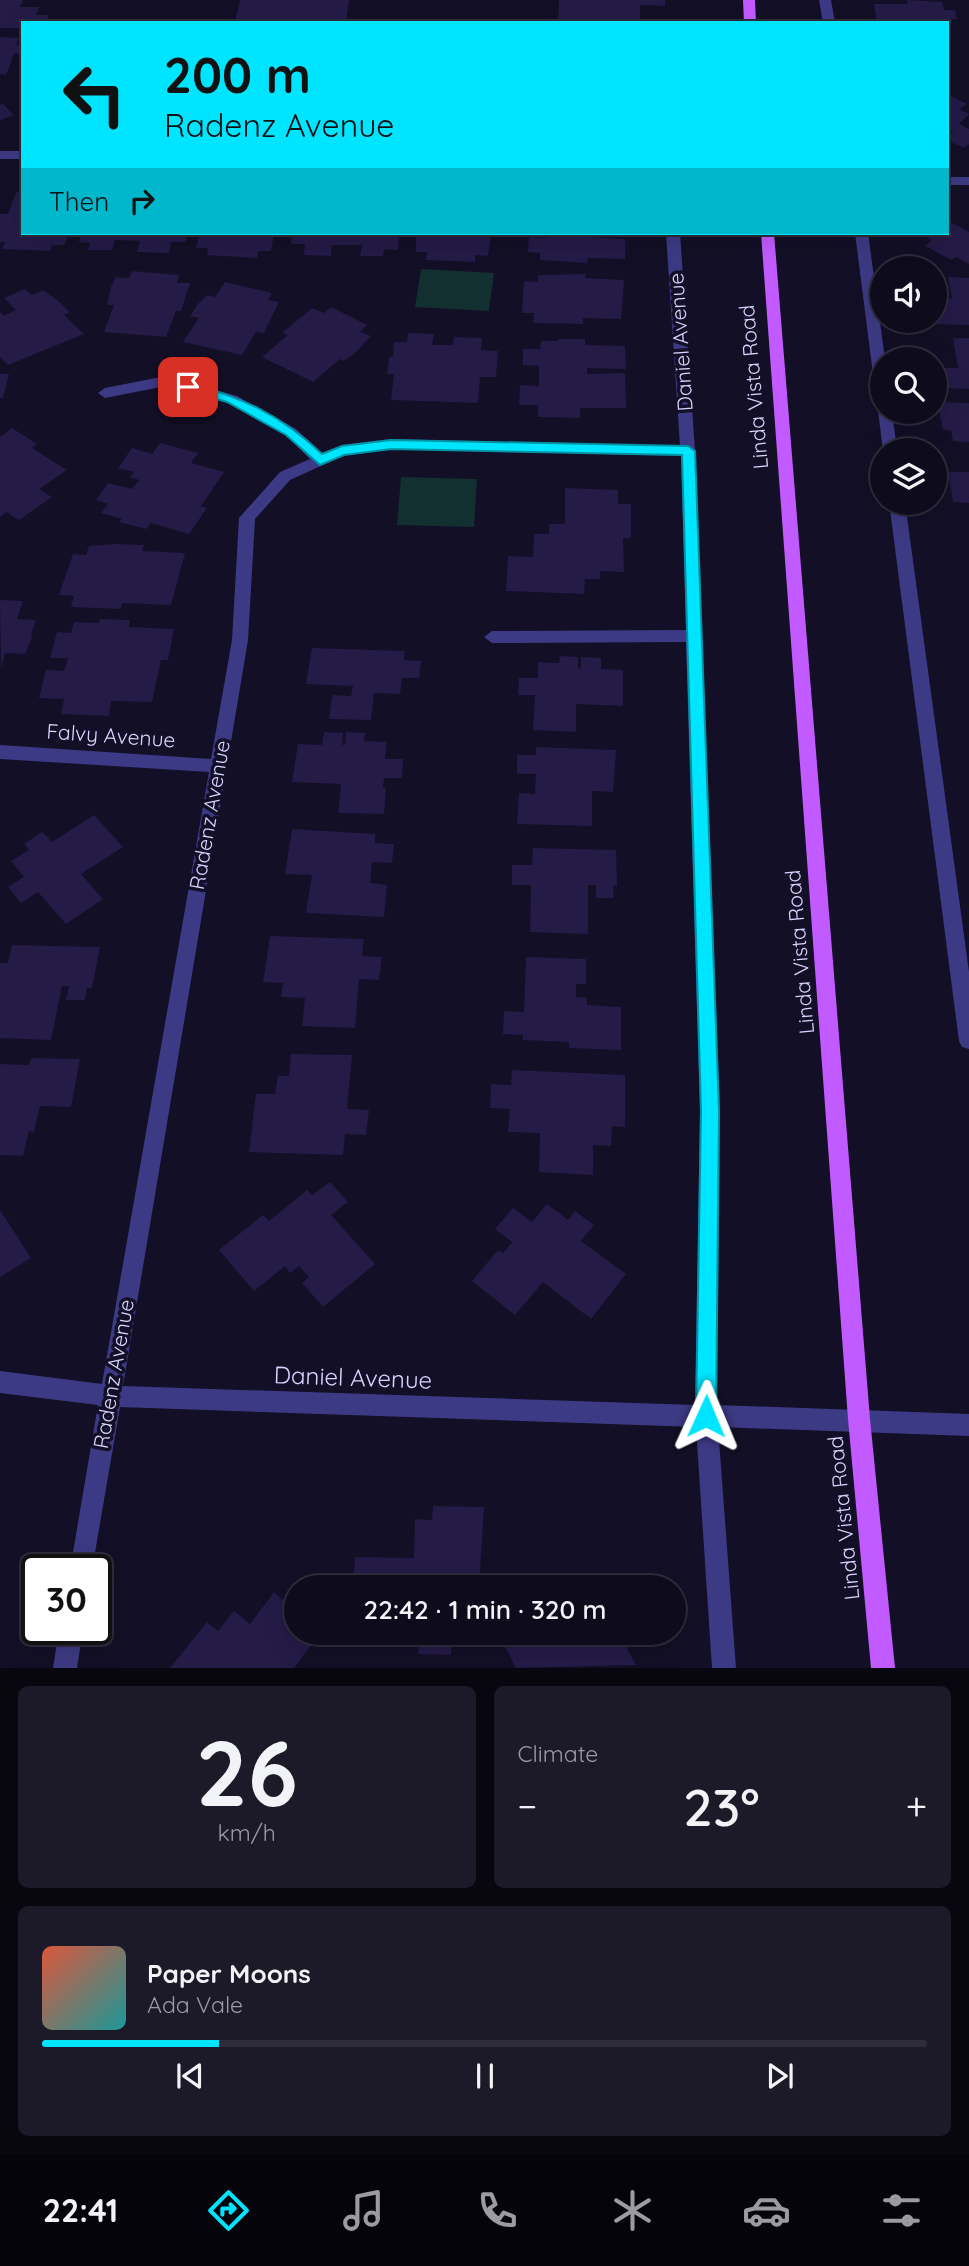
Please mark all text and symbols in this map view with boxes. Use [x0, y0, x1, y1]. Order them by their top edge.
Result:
text: 200 m [164, 44, 311, 105]
icon: left [49, 49, 140, 140]
text: Radenz Avenue [164, 105, 394, 145]
icon: right [123, 182, 161, 220]
text: Then [49, 185, 109, 218]
map controls [870, 256, 947, 515]
button: sound [870, 256, 947, 333]
street label: Daniel Avenue [662, 272, 698, 412]
street label: Linda Vista Road [733, 304, 773, 470]
button: search [870, 347, 947, 424]
pin [158, 357, 218, 417]
icon: arrive [169, 368, 207, 406]
button: layers [870, 438, 947, 515]
street label: Falvy Avenue [46, 718, 176, 752]
street label: Radenz Avenue [183, 738, 235, 892]
street label: Linda Vista Road [779, 869, 819, 1035]
street label: Radenz Avenue [87, 1297, 139, 1451]
street label: Daniel Avenue [273, 1359, 433, 1395]
position arrow [669, 1379, 743, 1453]
street label: Linda Vista Road [821, 1435, 865, 1602]
speed limit sign: 30 [21, 1554, 112, 1645]
text: 22:42 · 1 min · 320 m [364, 1593, 606, 1626]
text: 26 [196, 1715, 298, 1829]
text: Climate [518, 1739, 598, 1768]
text: 23° [683, 1774, 760, 1839]
text: − [518, 1782, 537, 1830]
text: + [906, 1782, 927, 1830]
text: km/h [218, 1818, 276, 1847]
text: Paper Moons [147, 1957, 311, 1990]
text: Ada Vale [147, 1990, 243, 2019]
icon: previous [171, 2057, 209, 2095]
icon: pause [466, 2057, 504, 2095]
icon: next [761, 2057, 799, 2095]
icon: directions [204, 2186, 253, 2235]
icon: music [339, 2186, 388, 2235]
icon: phone [473, 2186, 522, 2235]
icon: climate [608, 2186, 657, 2235]
icon: car [742, 2186, 791, 2235]
icon: filters [877, 2186, 926, 2235]
text: 22:41 [43, 2190, 118, 2230]

